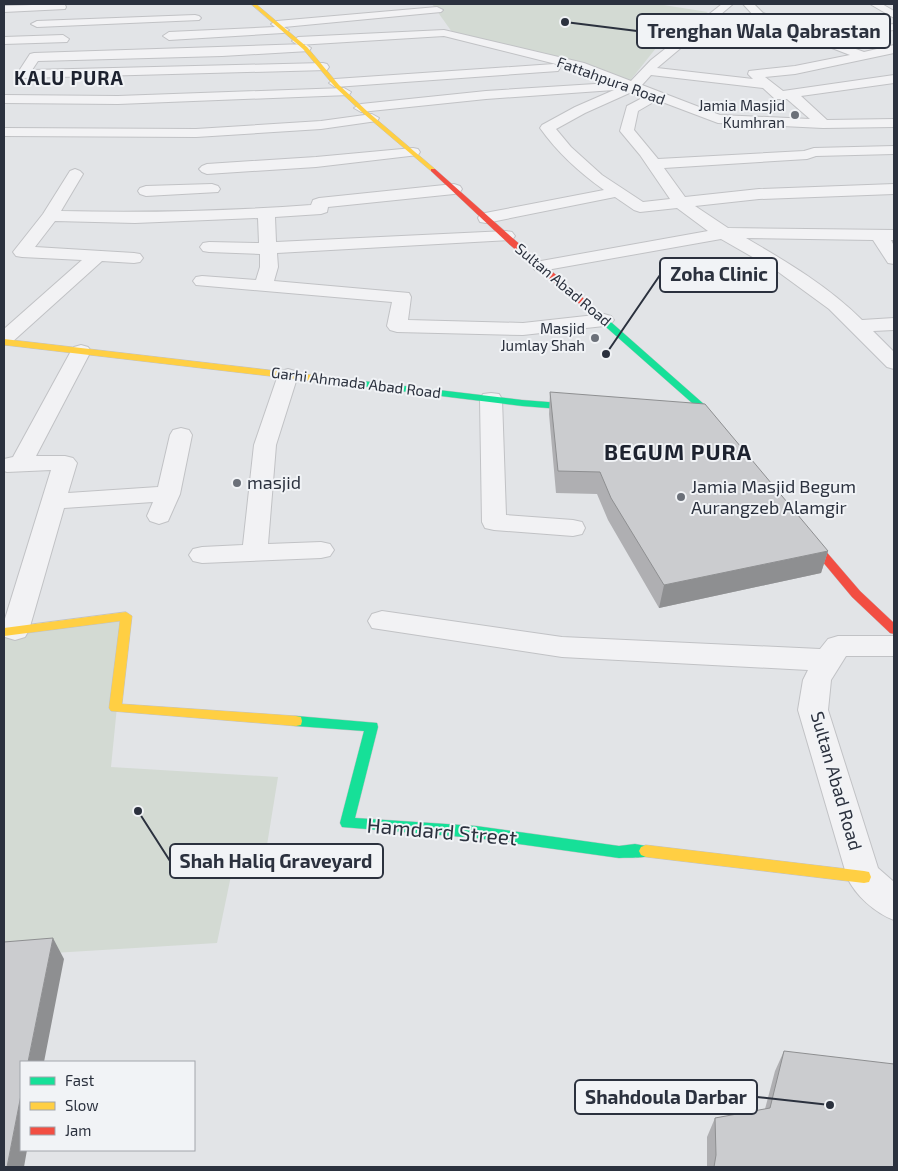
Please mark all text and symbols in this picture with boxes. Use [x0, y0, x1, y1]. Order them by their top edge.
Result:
callout: Trenghan Wala Qabrastan [637, 14, 890, 48]
text: Trenghan Wala Qabrastan [647, 19, 881, 43]
street label: Fattahpura Road [555, 52, 668, 108]
district label: KALU PURA [14, 66, 124, 89]
place label: Jamia Masjid Kumhran [698, 96, 785, 131]
marker: Jamia Masjid Kumhran [789, 109, 801, 121]
street label: Sultan Abad Road [512, 239, 615, 330]
callout: Zoha Clinic [660, 258, 777, 292]
text: Zoha Clinic [670, 262, 768, 285]
place label: Masjid Jumlay Shah [500, 319, 585, 354]
marker: Masjid Jumlay Shah [589, 332, 601, 344]
street label: Garhi Ahmada Abad Road [270, 363, 442, 401]
district label: BEGUM PURA [604, 438, 752, 464]
place label: masjid [247, 471, 301, 493]
place label: Jamia Masjid Begum Aurangzeb Alamgir [691, 475, 856, 518]
marker: masjid [231, 477, 243, 489]
marker: Jamia Masjid Begum Aurangzeb Alamgir [675, 491, 687, 503]
street label: Sultan Abad Road [807, 709, 867, 853]
street label: Hamdard Street [366, 811, 518, 850]
callout: Shah Haliq Graveyard [170, 844, 383, 878]
text: Shah Haliq Graveyard [180, 849, 372, 873]
legend [20, 1061, 195, 1151]
text: Fast [65, 1071, 95, 1089]
callout: Shahdoula Darbar [575, 1080, 757, 1114]
text: Shahdoula Darbar [585, 1085, 747, 1108]
text: Slow [65, 1096, 99, 1114]
text: Jam [65, 1121, 91, 1139]

